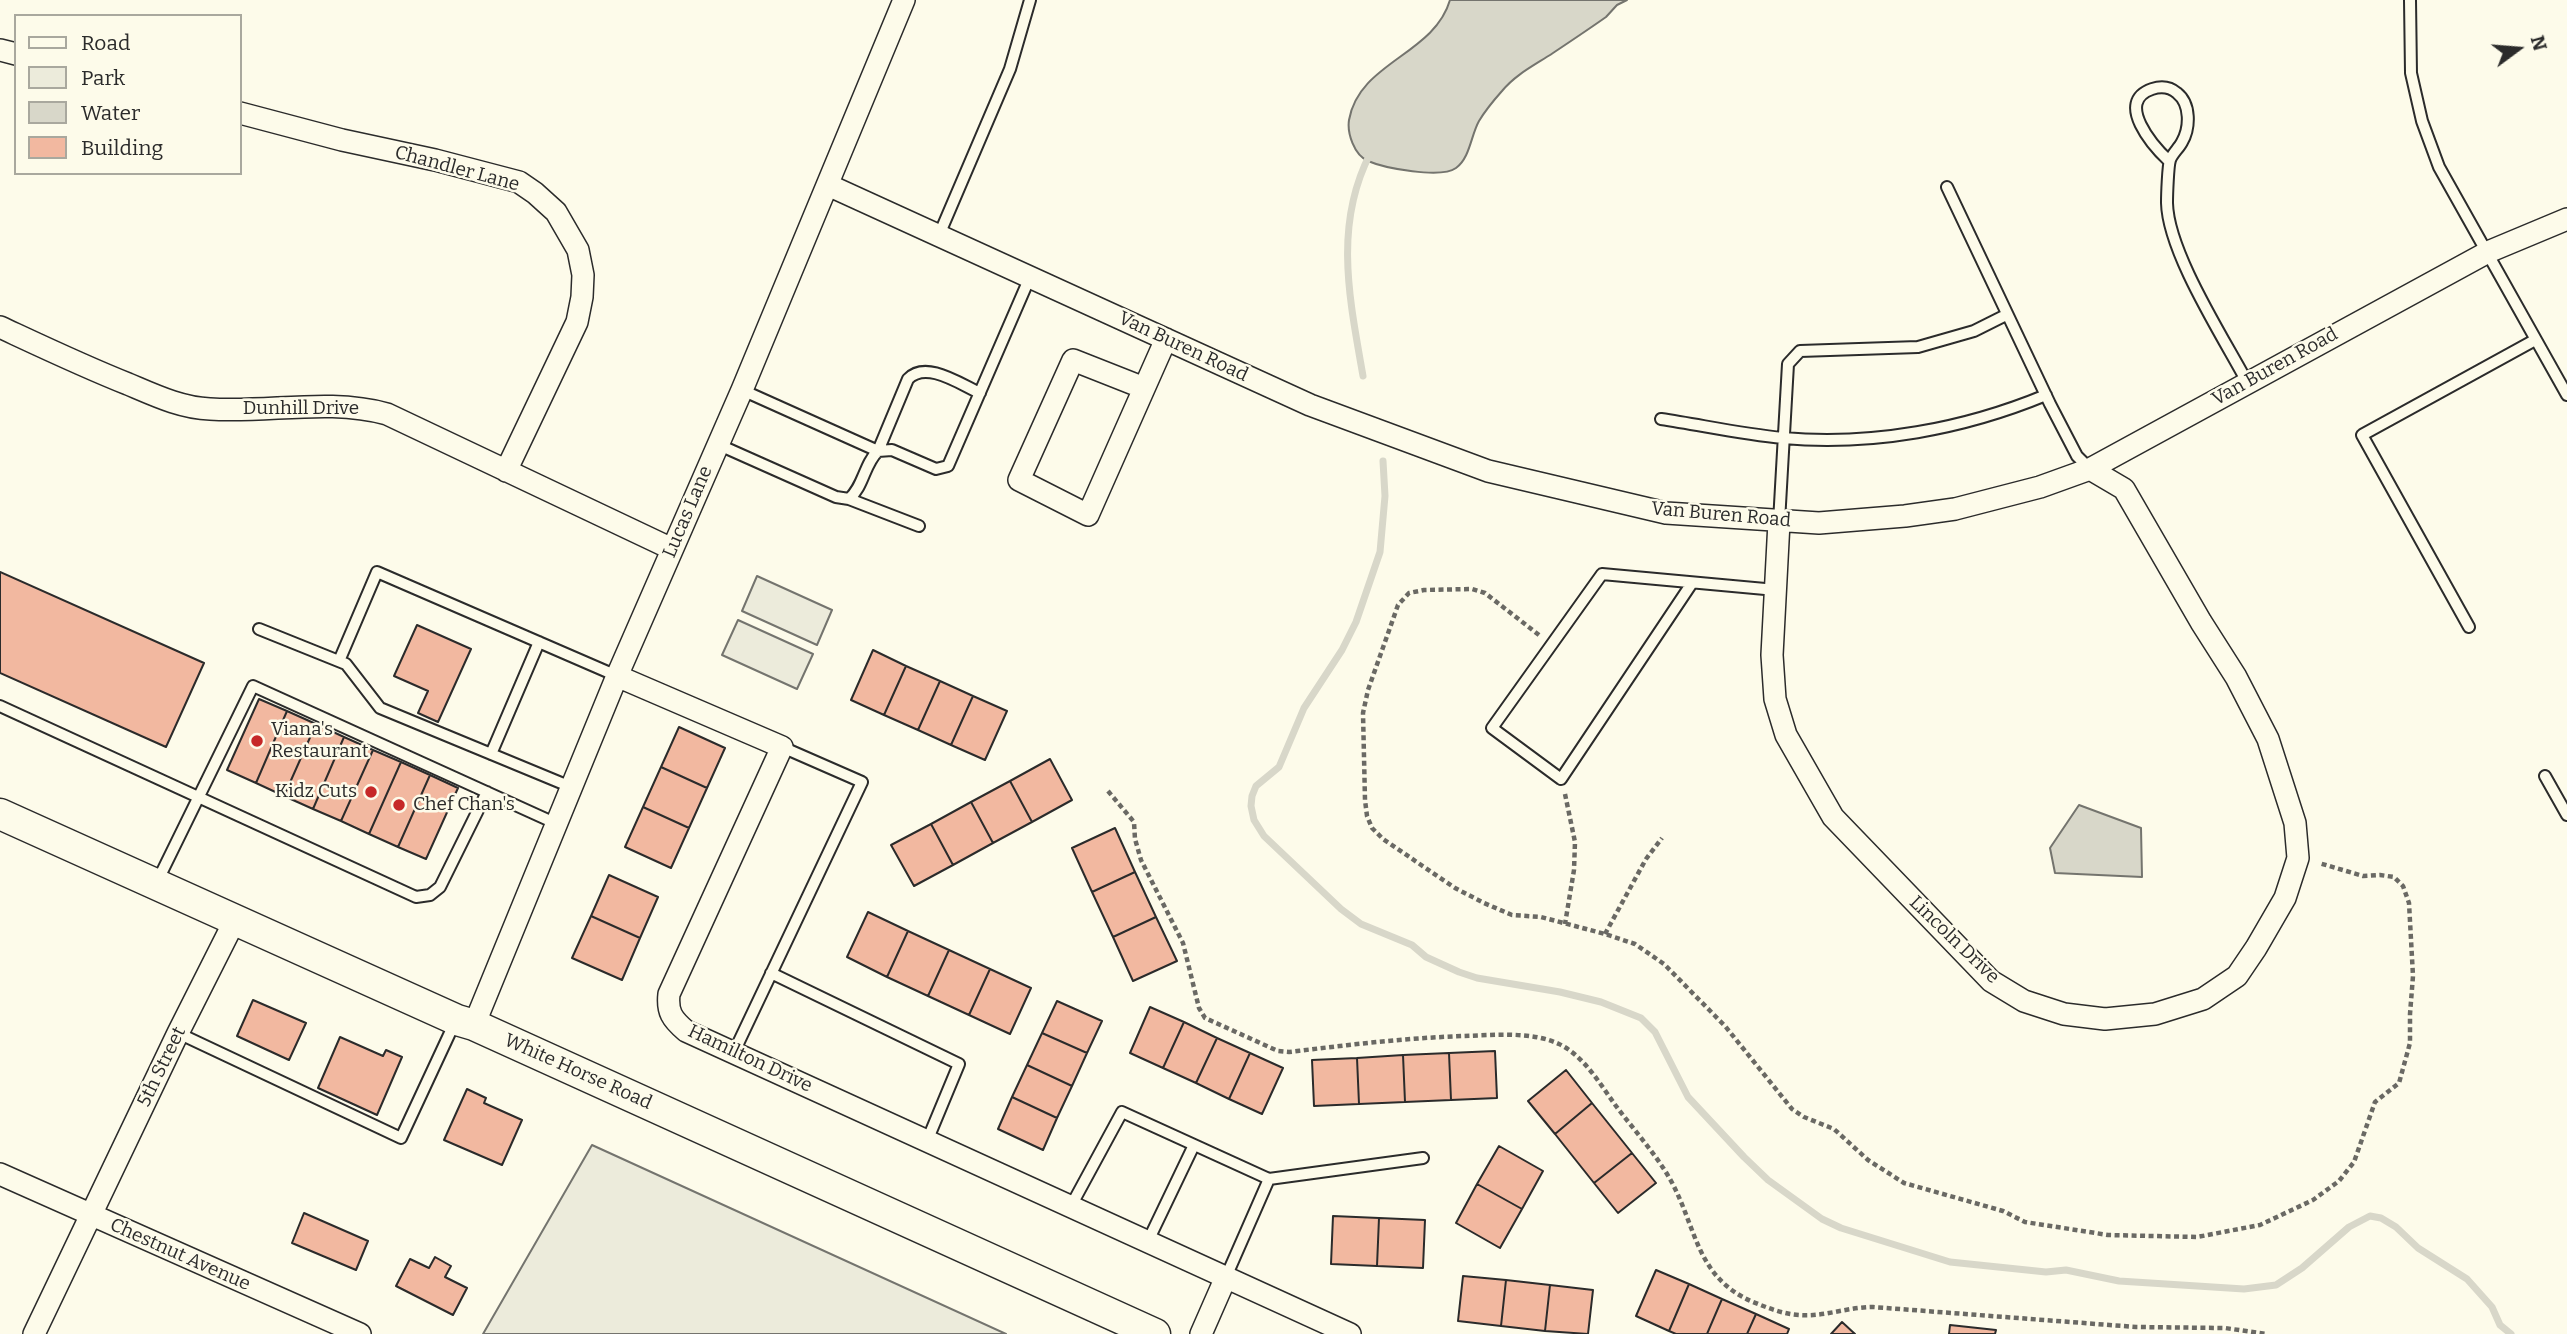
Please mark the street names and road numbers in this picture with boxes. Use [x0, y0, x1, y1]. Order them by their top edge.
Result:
street label: Chandler Lane [392, 141, 522, 197]
street label: Van Buren Road [1115, 307, 1251, 387]
street label: Van Buren Road [2208, 323, 2342, 411]
street label: Dunhill Drive [243, 398, 359, 420]
street label: Lucas Lane [658, 463, 718, 561]
street label: Van Buren Road [1650, 498, 1792, 532]
street label: Lincoln Drive [1904, 891, 2004, 989]
street label: Hamilton Drive [684, 1020, 816, 1098]
street label: 5th Street [133, 1023, 191, 1111]
street label: White Horse Road [501, 1029, 655, 1115]
street label: Chestnut Avenue [106, 1214, 254, 1296]

